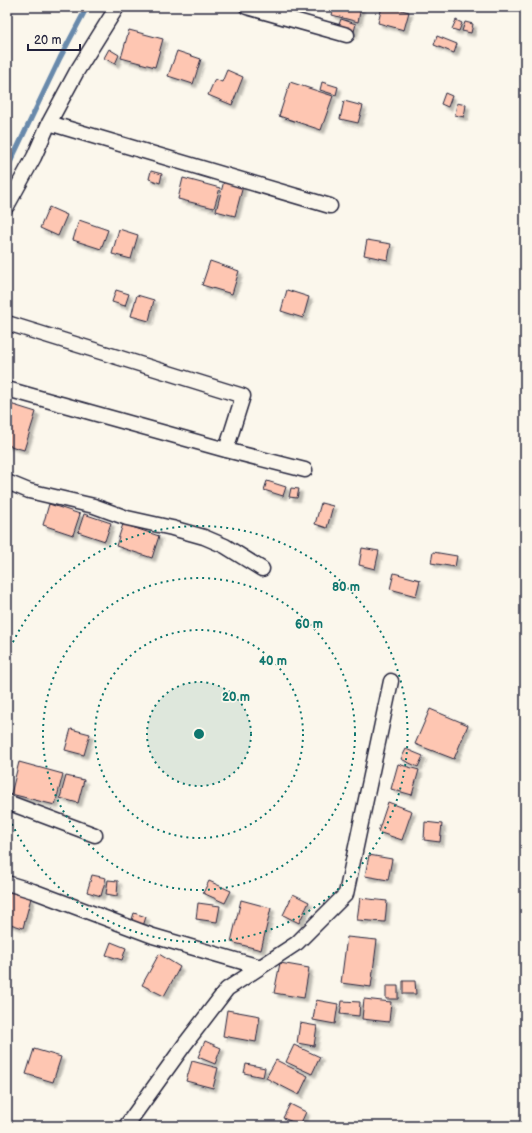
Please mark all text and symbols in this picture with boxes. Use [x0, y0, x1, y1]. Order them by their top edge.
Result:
scale bar [28, 26, 80, 52]
text: 20 m [34, 33, 61, 48]
text: 80 m [332, 580, 360, 595]
text: 60 m [295, 617, 323, 632]
text: 40 m [259, 654, 287, 669]
text: 20 m [222, 690, 250, 705]
centre of rings [192, 727, 206, 741]

